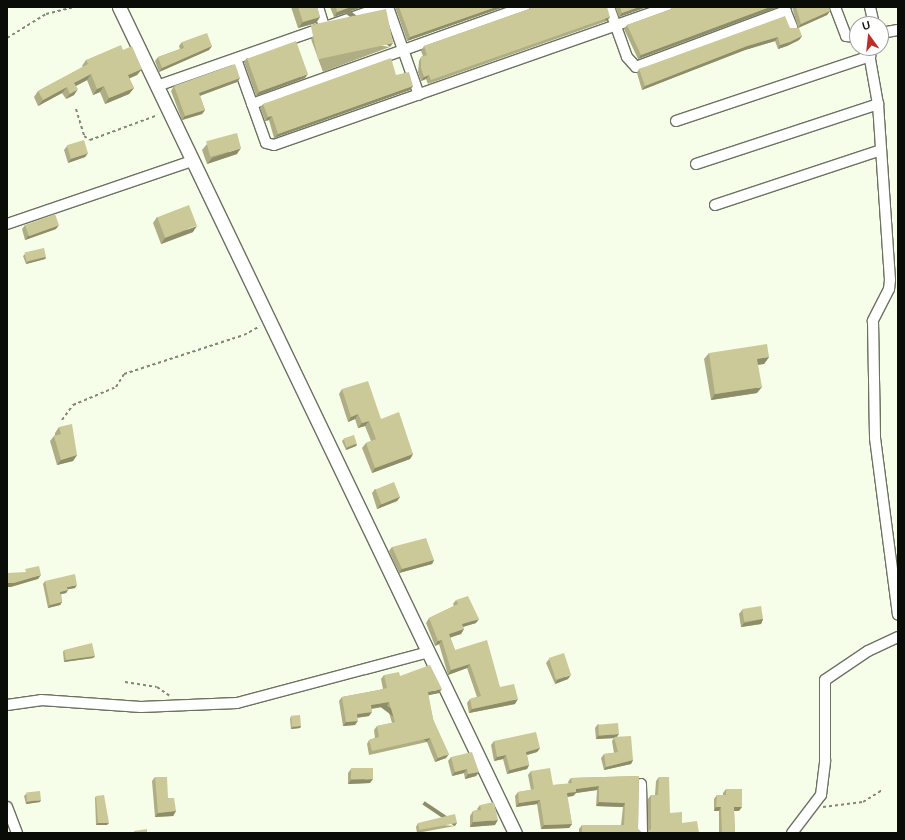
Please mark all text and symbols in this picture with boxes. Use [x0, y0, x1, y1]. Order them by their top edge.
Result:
north arrow [849, 16, 889, 56]
text: U [860, 18, 872, 33]

